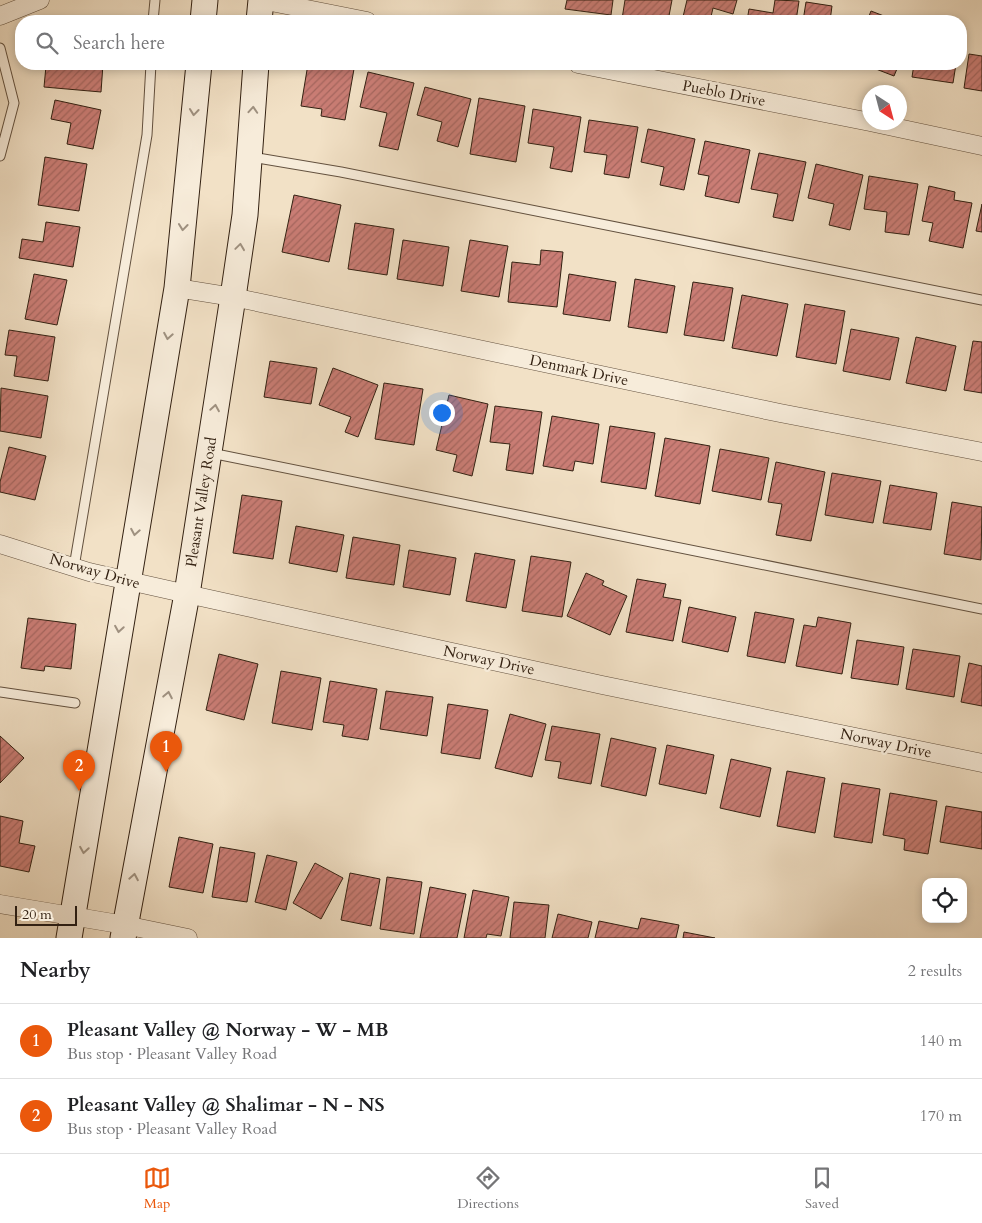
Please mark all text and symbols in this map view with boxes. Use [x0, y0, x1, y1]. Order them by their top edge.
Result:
search box [15, 15, 967, 70]
icon: search [33, 29, 61, 57]
text: Search here [73, 30, 165, 56]
street label: Pueblo Drive [681, 75, 767, 111]
north arrow [862, 85, 907, 130]
one-way arrow [247, 106, 258, 114]
one-way arrow [189, 109, 200, 117]
one-way arrow [177, 223, 188, 231]
one-way arrow [234, 243, 245, 251]
one-way arrow [164, 331, 174, 340]
street label: Denmark Drive [528, 350, 630, 390]
your location [429, 400, 455, 426]
one-way arrow [210, 403, 220, 412]
street label: Pleasant Valley Road [181, 435, 221, 569]
one-way arrow [131, 528, 141, 537]
street label: Norway Drive [47, 549, 143, 593]
one-way arrow [115, 625, 125, 634]
street label: Norway Drive [441, 641, 537, 679]
one-way arrow [162, 691, 172, 699]
street label: Norway Drive [838, 724, 934, 762]
pin: 1 [150, 731, 182, 772]
pin: 2 [63, 750, 95, 791]
one-way arrow [79, 846, 89, 855]
one-way arrow [129, 873, 139, 881]
map controls [922, 878, 967, 923]
button: locate [922, 878, 967, 923]
scale bar [15, 903, 78, 926]
text: 20 m [22, 905, 52, 924]
text: Nearby [20, 956, 91, 985]
text: 2 results [908, 960, 962, 982]
text: Pleasant Valley @ Norway - W - MB [67, 1017, 389, 1043]
text: 1 [32, 1030, 40, 1052]
text: 140 m [920, 1030, 962, 1052]
text: Bus stop · Pleasant Valley Road [67, 1043, 277, 1065]
text: Pleasant Valley @ Shalimar - N - NS [67, 1092, 384, 1118]
text: 2 [32, 1105, 40, 1127]
text: 170 m [920, 1105, 962, 1127]
text: Bus stop · Pleasant Valley Road [67, 1118, 277, 1140]
tab: Map [143, 1164, 171, 1213]
tab: Directions [457, 1164, 519, 1213]
tab: Saved [805, 1164, 839, 1213]

